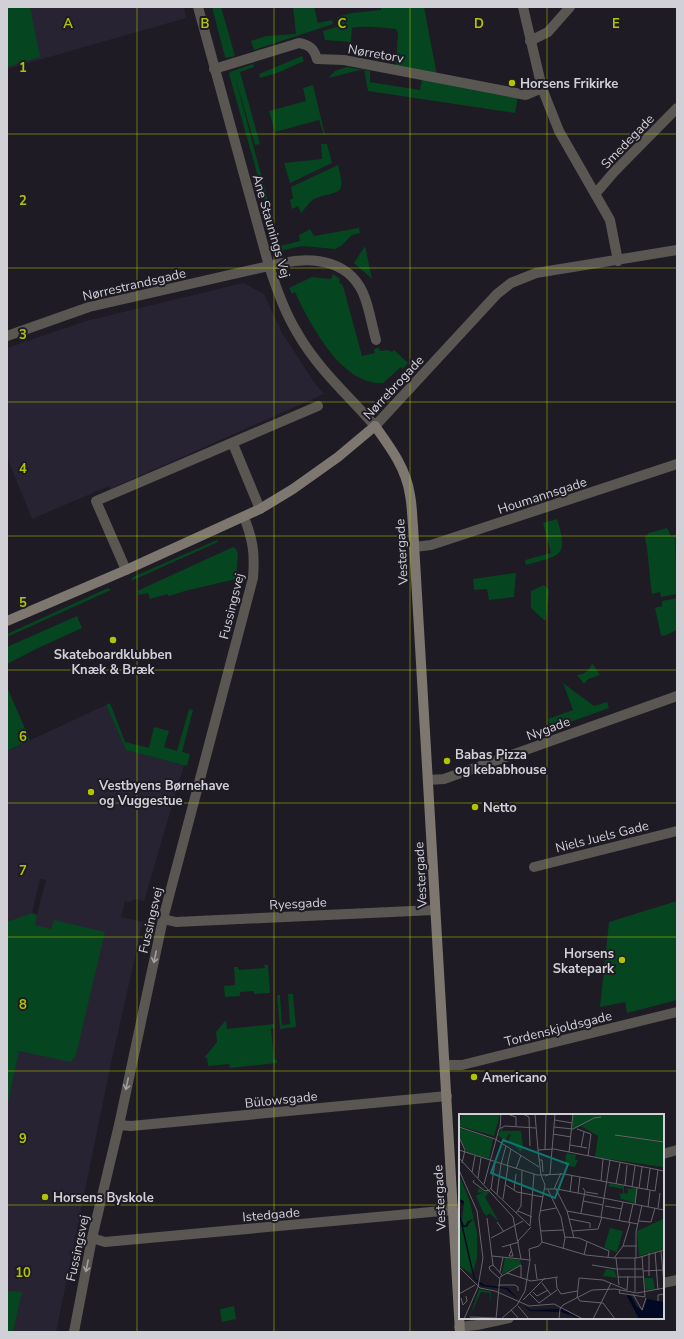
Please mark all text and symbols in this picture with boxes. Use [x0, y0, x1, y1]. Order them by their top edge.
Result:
text: A [63, 15, 73, 33]
text: B [201, 15, 210, 33]
text: C [338, 15, 347, 33]
text: D [474, 15, 484, 33]
text: E [612, 15, 620, 33]
street label: Nørretorv [346, 40, 405, 68]
text: 1 [19, 59, 27, 77]
place label: Horsens Frikirke [520, 75, 618, 93]
marker: Horsens Frikirke [507, 78, 517, 88]
street label: Smedegade [597, 110, 658, 173]
street label: Ane Staunings Vej [248, 172, 294, 280]
text: 2 [19, 192, 27, 210]
street label: Nørrestrandsgade [81, 264, 188, 306]
text: 3 [19, 326, 27, 344]
street label: Nørrebrogade [359, 352, 428, 424]
text: 4 [19, 460, 27, 478]
street label: Houmannsgade [496, 473, 589, 519]
street label: Vestergade [391, 518, 413, 587]
street label: Fussingsvej [215, 571, 249, 641]
text: 5 [19, 594, 27, 612]
marker: Skateboardklubben Knæk & Bræk [108, 635, 118, 645]
place label: Skateboardklubben Knæk & Bræk [54, 646, 172, 679]
street label: Nygade [524, 713, 573, 745]
text: 6 [19, 728, 27, 746]
place label: Babas Pizza og kebabhouse [455, 746, 546, 779]
marker: Babas Pizza og kebabhouse [442, 756, 452, 766]
place label: Vestbyens Børnehave og Vuggestue [98, 777, 229, 810]
marker: Vestbyens Børnehave og Vuggestue [86, 787, 96, 797]
place label: Netto [483, 799, 517, 817]
marker: Netto [470, 802, 480, 812]
street label: Niels Juels Gade [554, 817, 651, 857]
street label: Vestergade [410, 841, 432, 910]
text: 7 [19, 862, 27, 880]
street label: Fussingsvej [135, 885, 167, 955]
street label: Ryesgade [269, 894, 327, 914]
place label: Horsens Skatepark [553, 945, 615, 978]
one-way arrow [150, 950, 158, 963]
marker: Horsens Skatepark [617, 955, 627, 965]
text: 8 [19, 996, 27, 1014]
street label: Tordenskjoldsgade [503, 1007, 614, 1051]
place label: Americano [482, 1069, 547, 1087]
marker: Americano [469, 1072, 479, 1082]
one-way arrow [123, 1078, 131, 1091]
street label: Bülowsgade [244, 1087, 318, 1113]
inset map [459, 1114, 664, 1319]
text: 9 [19, 1130, 27, 1148]
street label: Vestergade [429, 1164, 451, 1233]
place label: Horsens Byskole [53, 1189, 154, 1207]
marker: Horsens Byskole [40, 1192, 50, 1202]
street label: Istedgade [242, 1204, 301, 1226]
street label: Fussingsvej [62, 1213, 94, 1283]
one-way arrow [82, 1259, 90, 1272]
text: 10 [15, 1264, 31, 1282]

